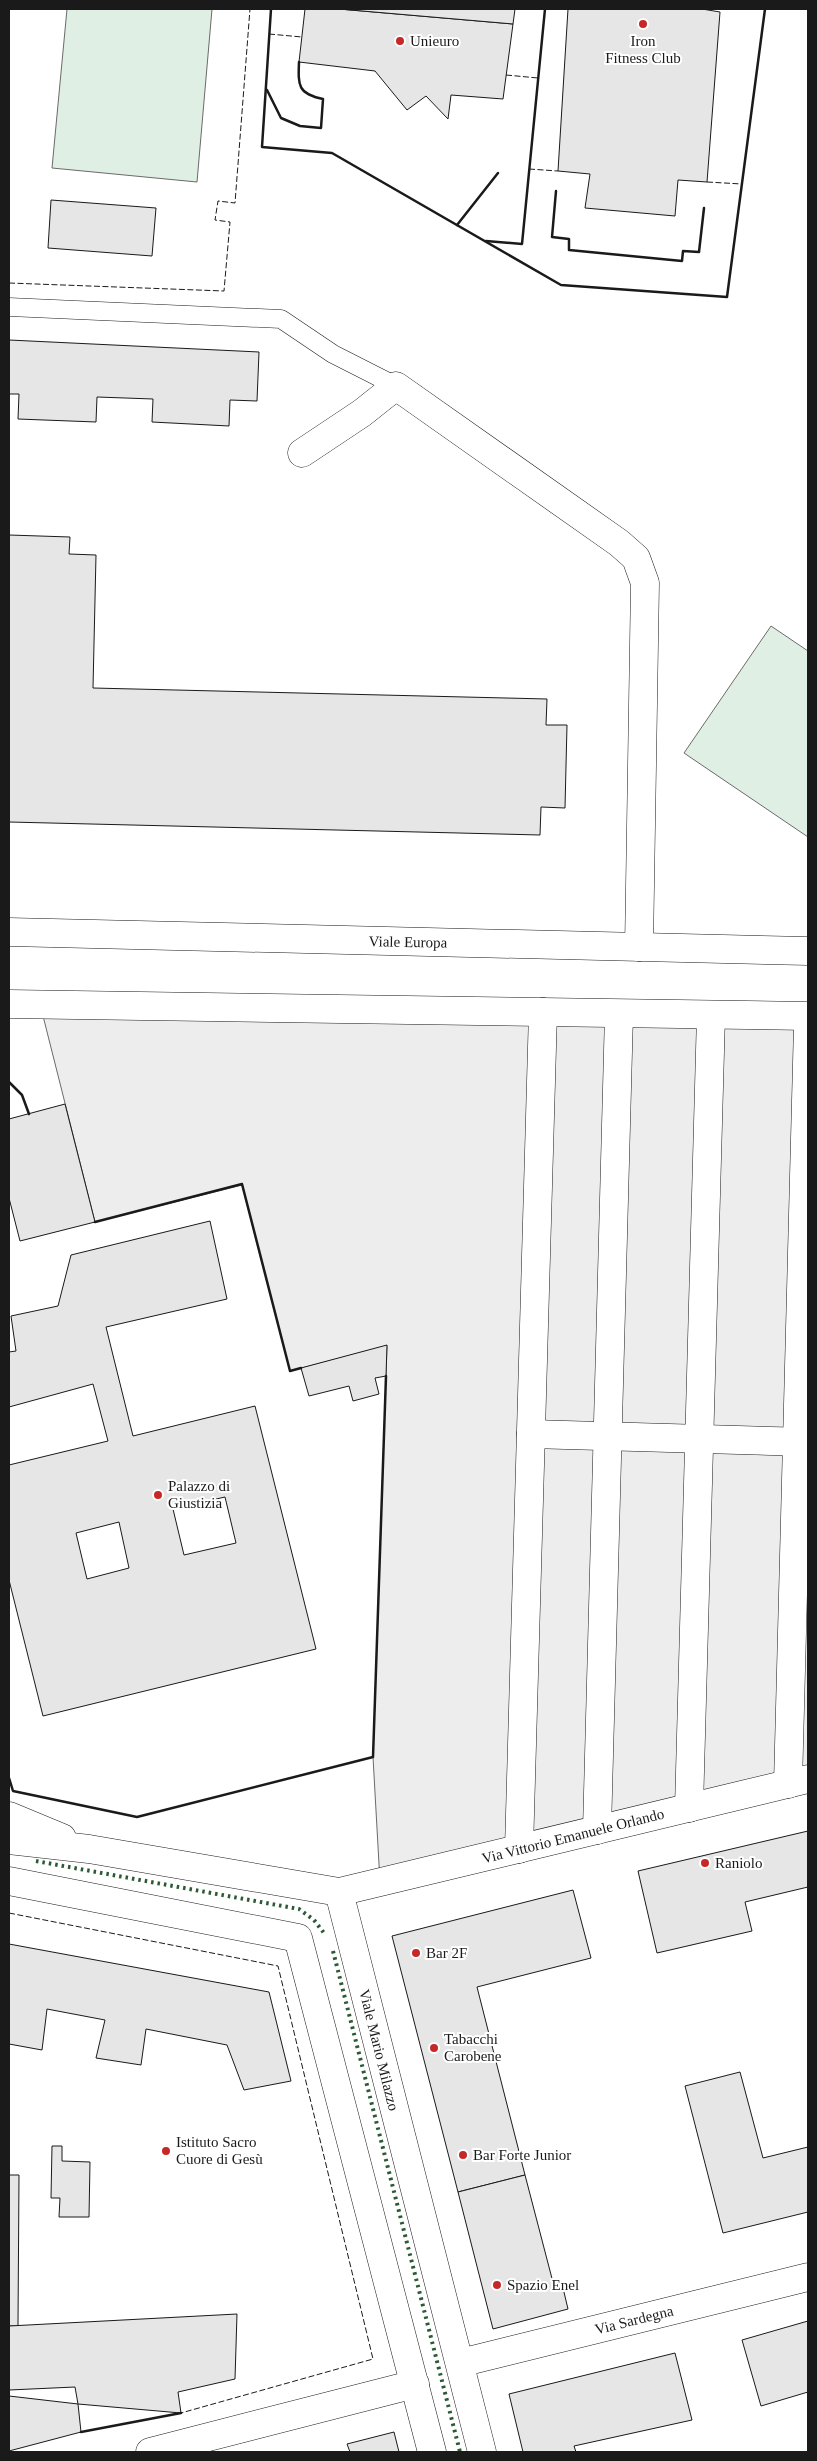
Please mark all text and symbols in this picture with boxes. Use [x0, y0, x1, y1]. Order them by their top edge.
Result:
marker: Iron Fitness Club [637, 18, 649, 30]
place label: Unieuro [410, 33, 459, 49]
place label: Iron Fitness Club [605, 33, 681, 66]
marker: Unieuro [394, 35, 406, 47]
street label: Viale Europa [369, 933, 448, 951]
place label: Palazzo di Giustizia [168, 1478, 230, 1511]
marker: Palazzo di Giustizia [152, 1489, 164, 1501]
street label: Via Vittorio Emanuele Orlando [480, 1806, 666, 1866]
place label: Raniolo [715, 1855, 763, 1871]
marker: Raniolo [699, 1857, 711, 1869]
place label: Bar 2F [426, 1945, 467, 1961]
marker: Bar 2F [410, 1947, 422, 1959]
street label: Viale Mario Milazzo [356, 1987, 402, 2113]
place label: Tabacchi Carobene [444, 2031, 502, 2064]
marker: Tabacchi Carobene [428, 2042, 440, 2054]
place label: Istituto Sacro Cuore di Gesù [176, 2134, 263, 2167]
marker: Istituto Sacro Cuore di Gesù [160, 2145, 172, 2157]
place label: Bar Forte Junior [473, 2147, 571, 2163]
marker: Bar Forte Junior [457, 2149, 469, 2161]
place label: Spazio Enel [507, 2277, 579, 2293]
marker: Spazio Enel [491, 2279, 503, 2291]
street label: Via Sardegna [593, 2302, 675, 2337]

